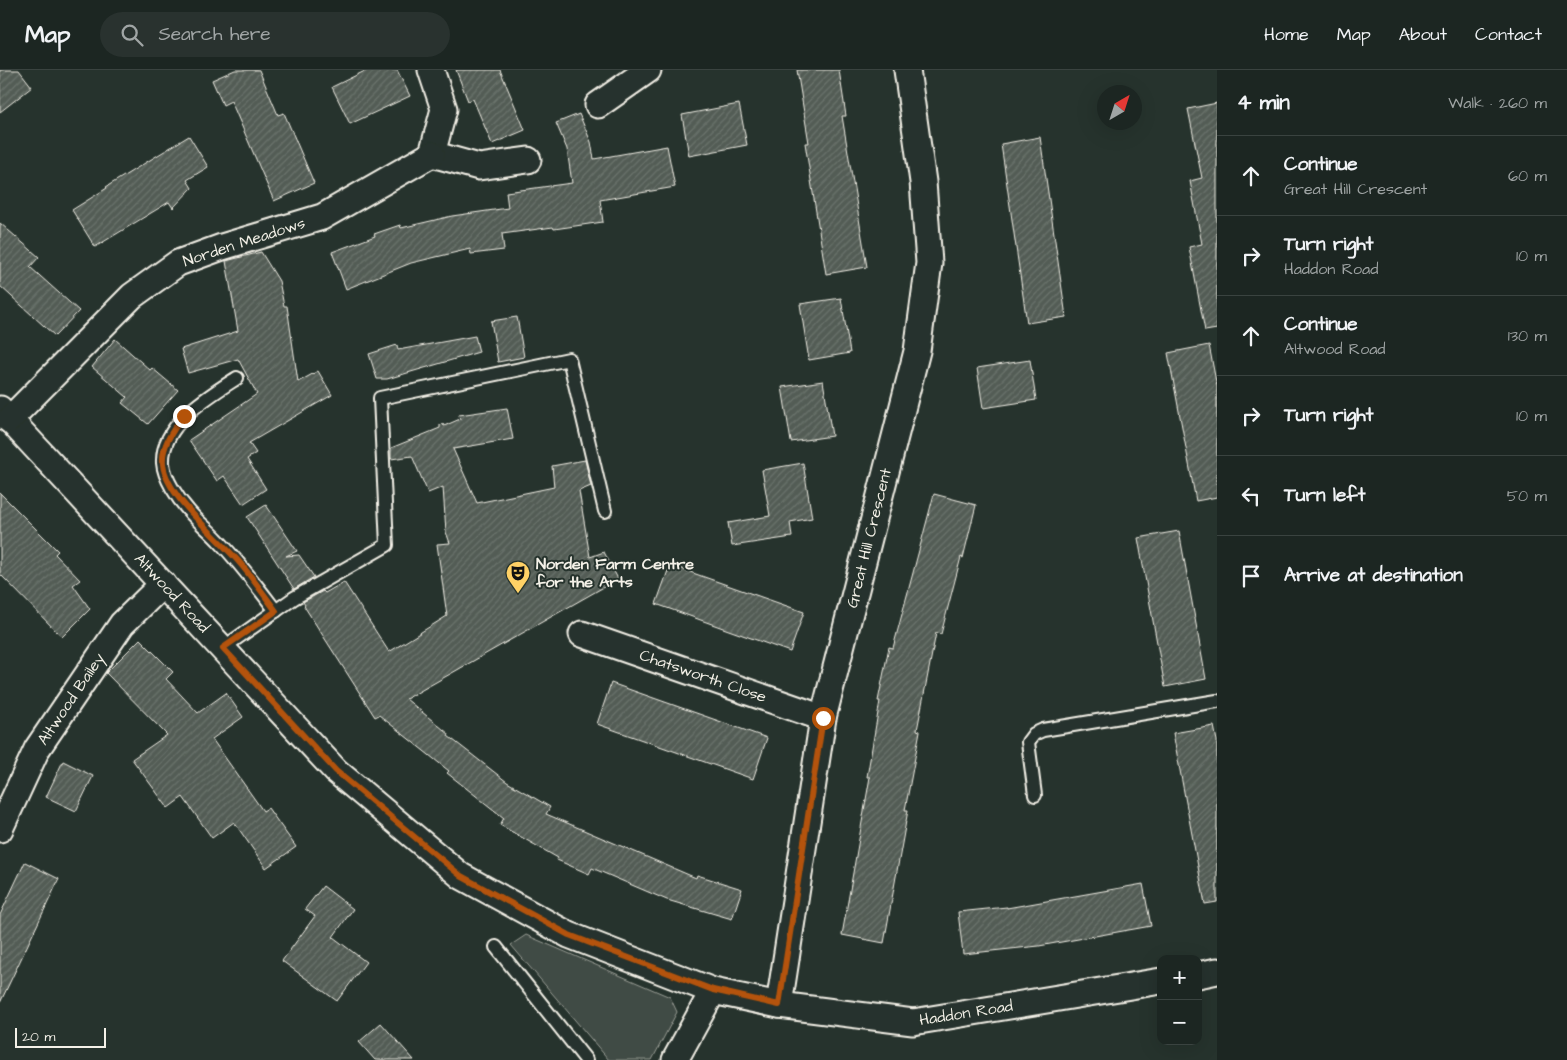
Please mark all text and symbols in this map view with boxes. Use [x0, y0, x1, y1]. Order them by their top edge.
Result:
search box [100, 12, 450, 57]
text: Map [25, 18, 70, 52]
icon: search [118, 21, 146, 49]
text: Search here [158, 21, 271, 48]
text: Home [1264, 22, 1309, 47]
text: Map [1337, 22, 1371, 47]
text: About [1399, 22, 1447, 47]
text: Contact [1475, 22, 1542, 47]
north arrow [1097, 85, 1142, 130]
text: 4 min [1237, 88, 1290, 117]
text: Walk · 260 m [1448, 92, 1547, 114]
text: Continue [1284, 151, 1358, 178]
icon: ahead [1237, 162, 1265, 190]
text: 60 m [1508, 165, 1547, 187]
text: Great Hill Crescent [1284, 178, 1427, 200]
street label: Norden Meadows [180, 212, 308, 272]
text: Turn right [1284, 231, 1373, 258]
icon: right [1237, 242, 1265, 270]
text: 10 m [1516, 245, 1547, 267]
text: Haddon Road [1284, 258, 1378, 280]
text: Continue [1284, 311, 1358, 338]
icon: ahead [1237, 322, 1265, 350]
text: 130 m [1508, 325, 1547, 347]
text: Altwood Road [1284, 338, 1386, 360]
icon: right [1237, 402, 1265, 430]
text: Turn right [1284, 402, 1373, 429]
route end [173, 405, 196, 428]
text: 10 m [1516, 405, 1547, 427]
street label: Great Hill Crescent [841, 465, 897, 610]
icon: left [1237, 482, 1265, 510]
text: Turn left [1284, 482, 1365, 509]
text: 50 m [1507, 485, 1547, 507]
street label: Altwood Road [129, 548, 215, 638]
place label: Norden Farm Centre for the Arts [535, 553, 694, 593]
theatre icon: Norden Farm Centre for the Arts [505, 560, 531, 594]
icon: arrive [1237, 562, 1265, 590]
text: Arrive at destination [1284, 562, 1463, 589]
street label: Chatsworth Close [637, 644, 770, 708]
street label: Altwood Bailey [32, 648, 111, 750]
route start [812, 707, 835, 730]
map controls [1157, 955, 1202, 1045]
button: + [1157, 955, 1202, 1000]
street label: Haddon Road [918, 995, 1014, 1031]
button: − [1157, 1000, 1202, 1045]
scale bar [15, 1025, 106, 1048]
text: 20 m [22, 1027, 55, 1047]

